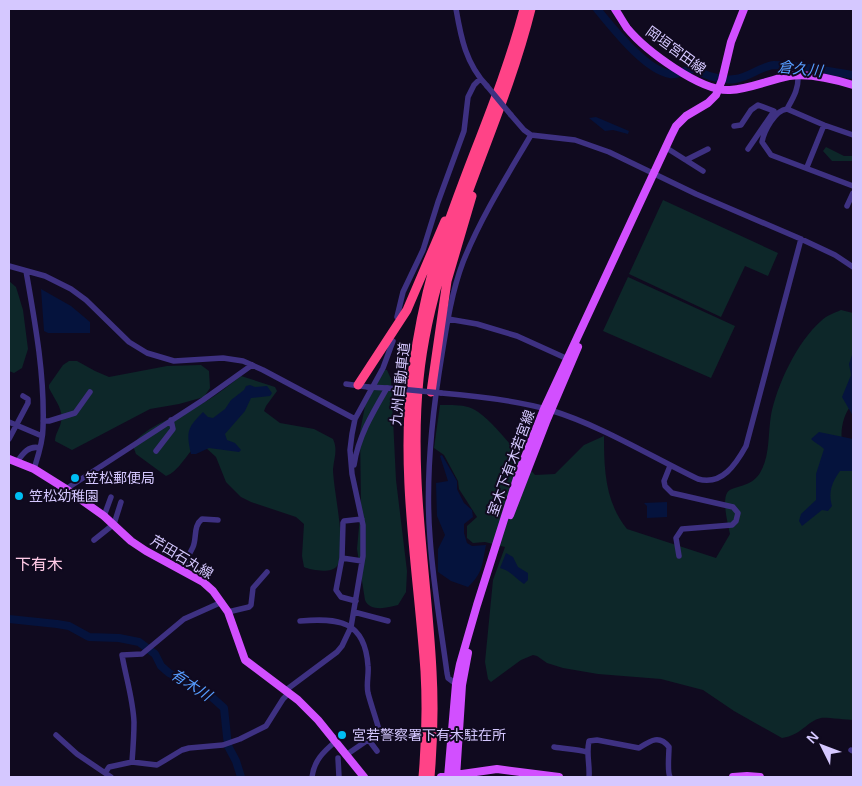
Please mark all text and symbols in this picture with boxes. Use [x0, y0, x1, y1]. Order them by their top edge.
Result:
street label: 岡垣宮田線 [643, 23, 709, 77]
water label: 倉久川 [777, 58, 825, 80]
street label: 九州自動車道 [388, 341, 412, 427]
street label: 室木下有木若宮線 [484, 408, 538, 518]
place label: 笠松郵便局 [85, 470, 155, 486]
marker: 笠松郵便局 [69, 472, 81, 484]
place label: 笠松幼稚園 [29, 488, 99, 504]
marker: 笠松幼稚園 [13, 490, 25, 502]
street label: 芹田石丸線 [148, 532, 216, 582]
district label: 下有木 [15, 556, 63, 573]
water label: 有木川 [168, 665, 216, 705]
north arrow [797, 721, 847, 771]
place label: 宮若警察署下有木駐在所 [352, 727, 506, 743]
text: N [803, 728, 822, 746]
marker: 宮若警察署下有木駐在所 [336, 729, 348, 741]

